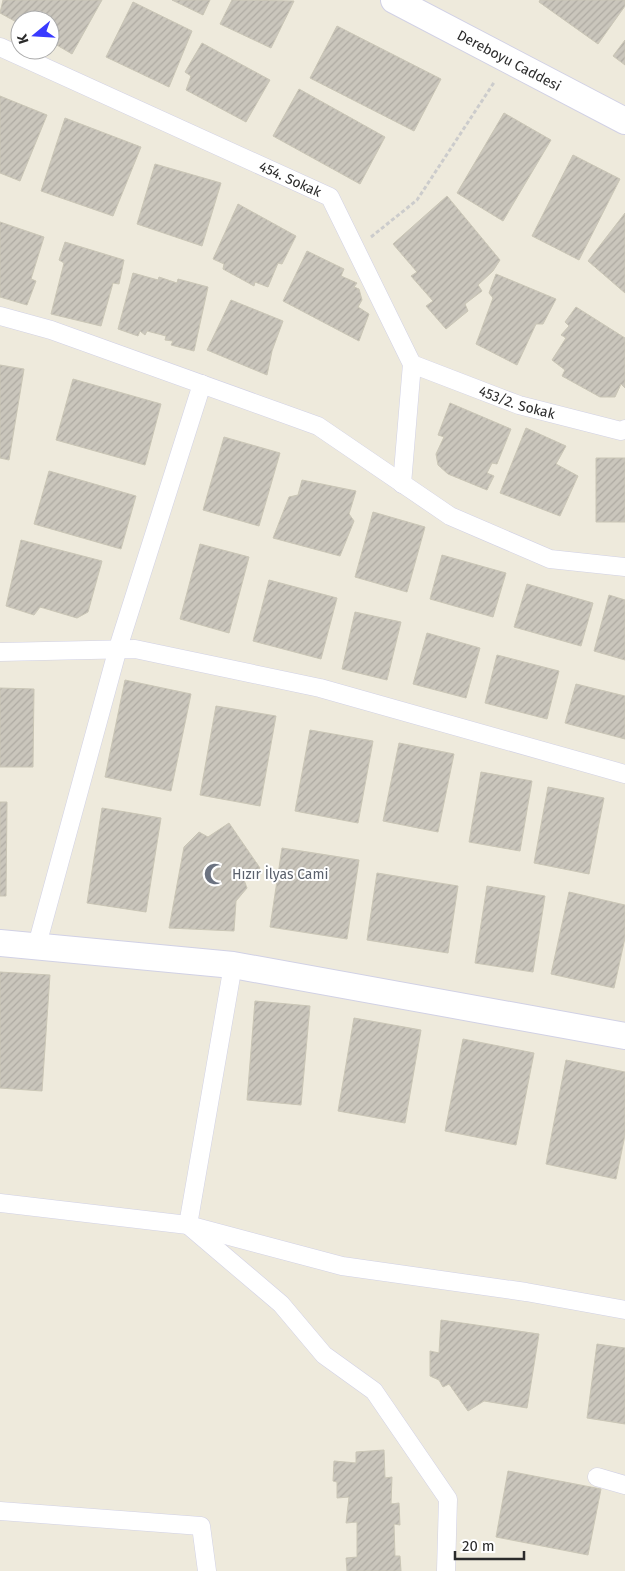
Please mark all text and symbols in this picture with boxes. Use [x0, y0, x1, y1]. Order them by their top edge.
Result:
north arrow [10, 10, 60, 60]
street label: Dereboyu Caddesi [454, 26, 564, 94]
text: K [13, 31, 33, 46]
street label: 454. Sokak [257, 158, 325, 201]
street label: 453/2. Sokak [477, 382, 558, 423]
mosque icon: Hızır İlyas Cami [202, 861, 228, 887]
place label: Hızır İlyas Cami [232, 865, 328, 883]
scale bar [455, 1528, 524, 1560]
text: 20 m [462, 1537, 495, 1555]

